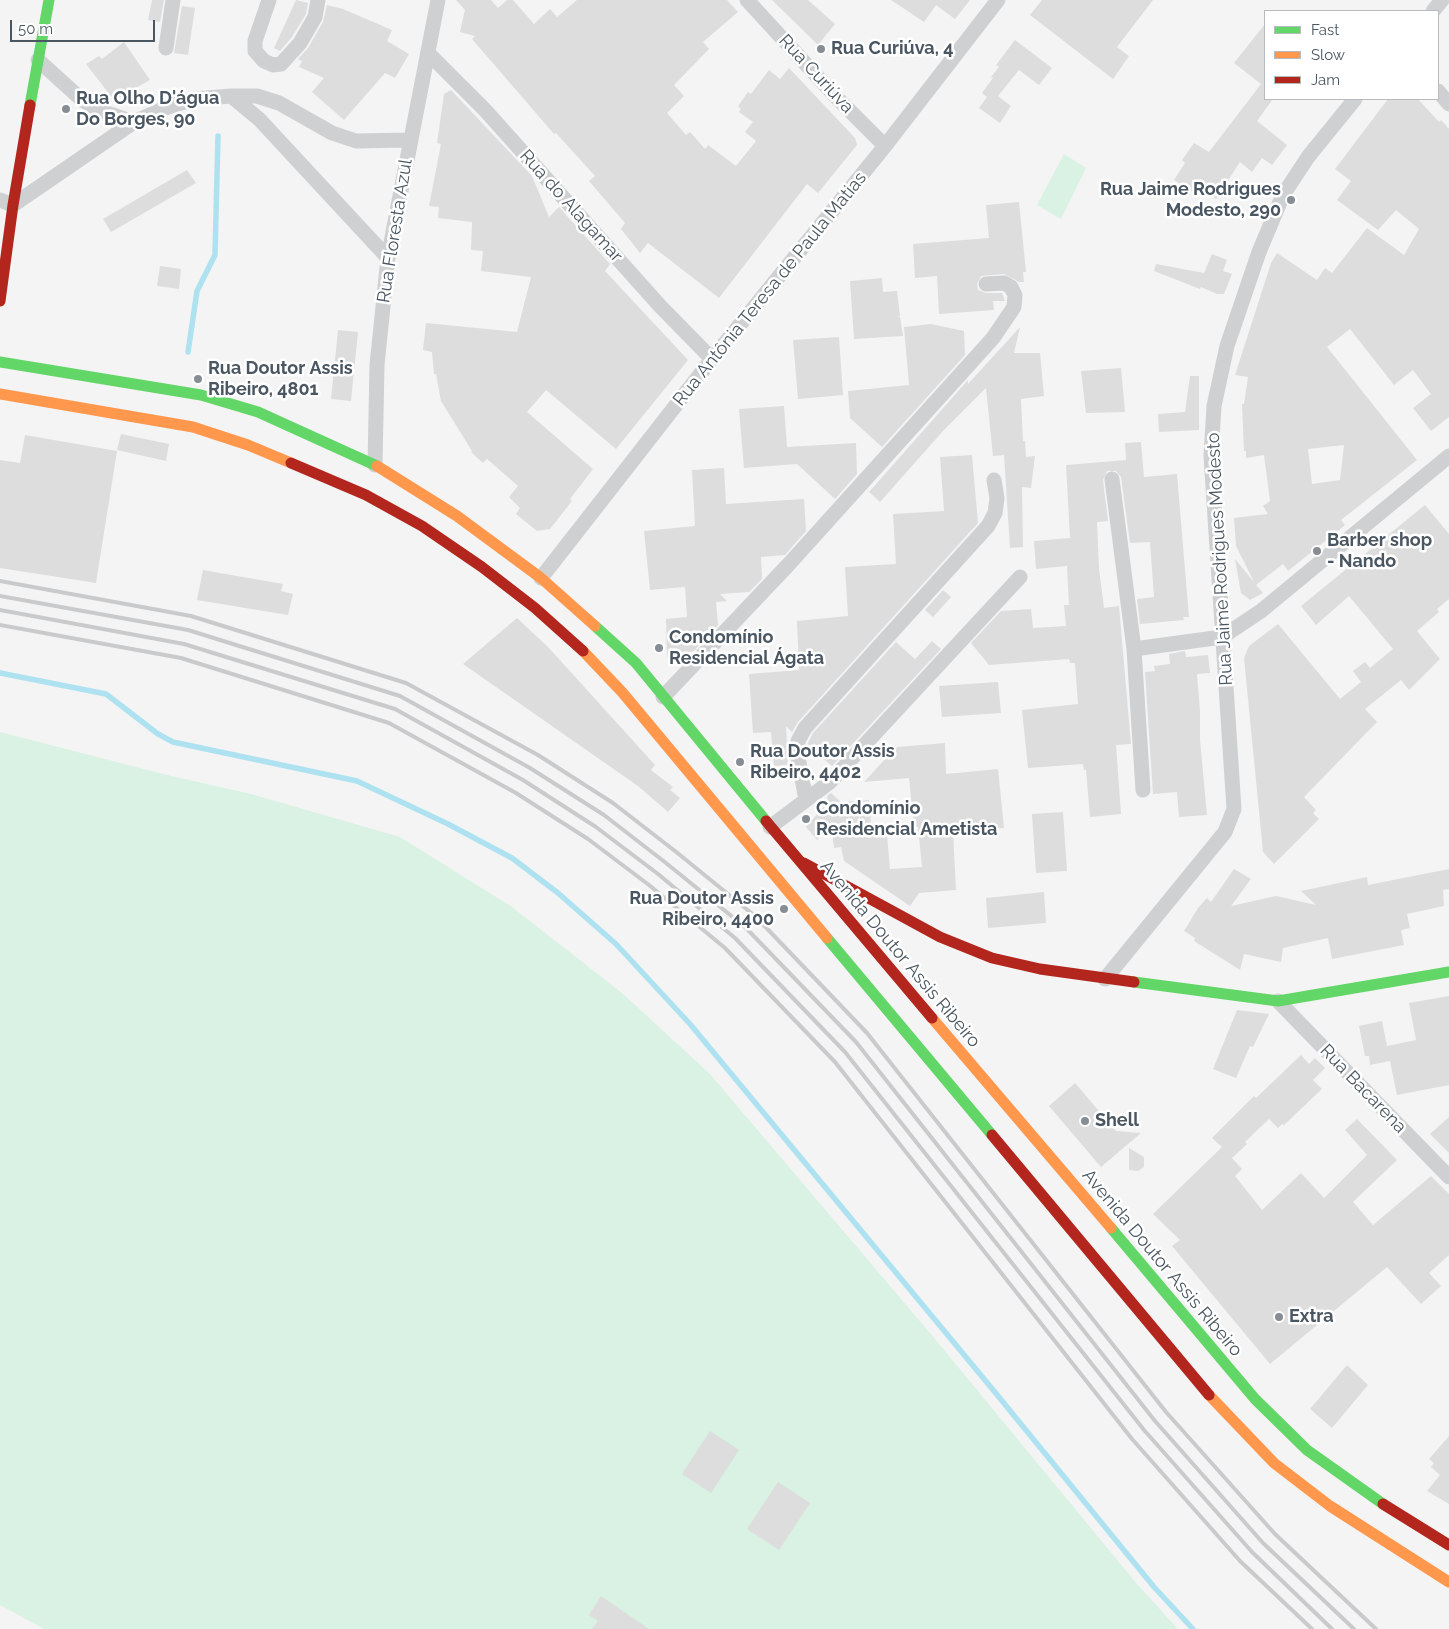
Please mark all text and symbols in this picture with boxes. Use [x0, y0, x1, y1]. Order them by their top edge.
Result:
scale bar [12, 10, 158, 42]
legend [1264, 10, 1439, 100]
text: 50 m [18, 20, 53, 38]
text: Fast [1311, 21, 1339, 39]
street label: Rua Curiúva [774, 30, 858, 118]
place label: Rua Curiúva, 4 [831, 38, 953, 60]
marker: Rua Curiúva, 4 [815, 43, 827, 55]
text: Slow [1311, 46, 1345, 64]
text: Jam [1311, 71, 1340, 89]
place label: Rua Olho D'água Do Borges, 90 [76, 88, 219, 130]
marker: Rua Olho D'água Do Borges, 90 [60, 103, 72, 115]
street label: Rua do Alagamar [515, 145, 627, 267]
street label: Rua Floresta Azul [373, 158, 417, 304]
street label: Rua Antônia Teresa de Paula Matias [669, 168, 871, 410]
place label: Rua Jaime Rodrigues Modesto, 290 [1100, 179, 1281, 222]
marker: Rua Jaime Rodrigues Modesto, 290 [1285, 194, 1297, 206]
place label: Rua Doutor Assis Ribeiro, 4801 [208, 358, 353, 400]
marker: Rua Doutor Assis Ribeiro, 4801 [192, 373, 204, 385]
street label: Rua Jaime Rodrigues Modesto [1203, 432, 1237, 686]
place label: Barber shop - Nando [1327, 530, 1432, 572]
marker: Barber shop - Nando [1311, 545, 1323, 557]
place label: Condomínio Residencial Ágata [669, 627, 824, 670]
marker: Condomínio Residencial Ágata [653, 642, 665, 654]
place label: Rua Doutor Assis Ribeiro, 4402 [750, 741, 895, 784]
marker: Rua Doutor Assis Ribeiro, 4402 [734, 756, 746, 768]
place label: Condomínio Residencial Ametista [816, 798, 997, 841]
marker: Condomínio Residencial Ametista [800, 813, 812, 825]
street label: Avenida Doutor Assis Ribeiro [815, 856, 985, 1052]
place label: Rua Doutor Assis Ribeiro, 4400 [629, 888, 774, 931]
marker: Rua Doutor Assis Ribeiro, 4400 [778, 903, 790, 915]
street label: Rua Bacarena [1315, 1040, 1411, 1138]
place label: Shell [1095, 1110, 1139, 1132]
marker: Shell [1079, 1115, 1091, 1127]
street label: Avenida Doutor Assis Ribeiro [1077, 1165, 1247, 1361]
place label: Extra [1289, 1306, 1334, 1328]
marker: Extra [1273, 1311, 1285, 1323]

